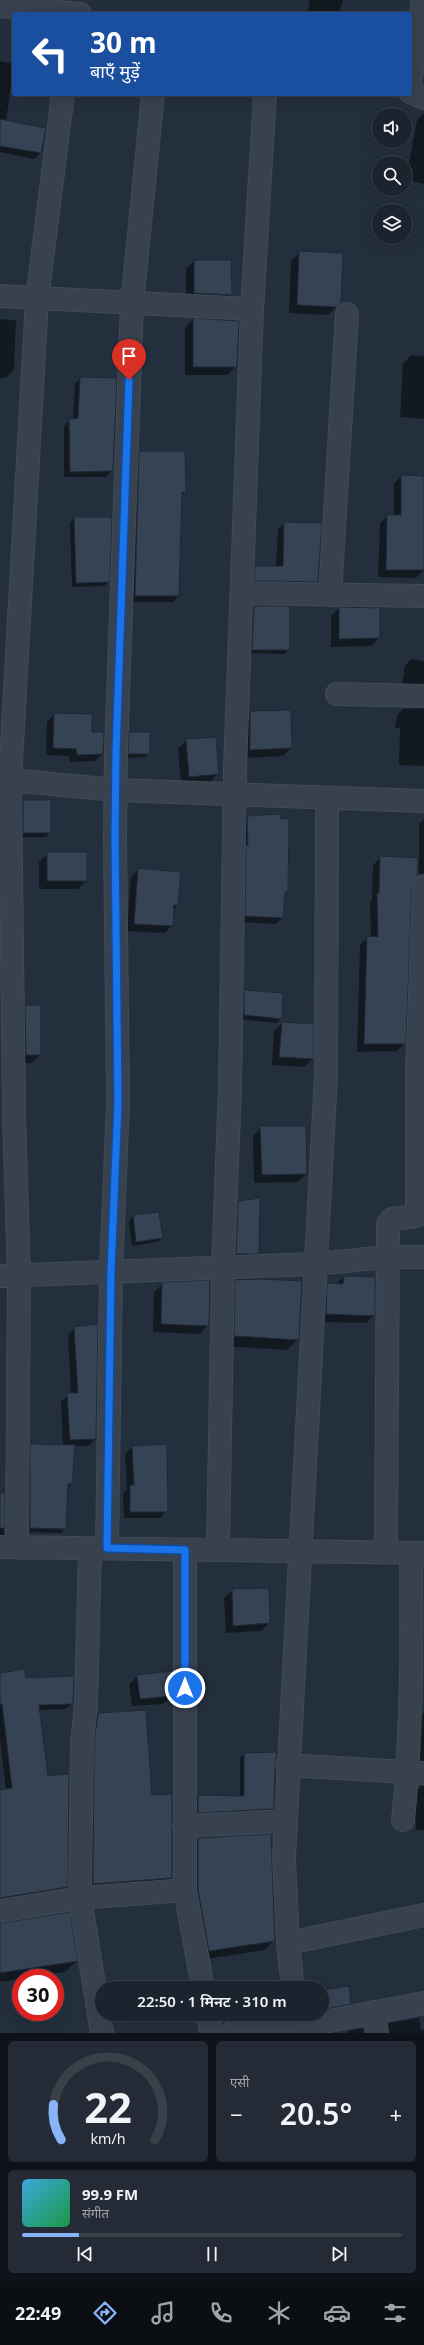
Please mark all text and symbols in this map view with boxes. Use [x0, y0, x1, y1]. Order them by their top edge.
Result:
text: 30 m [90, 23, 157, 61]
icon: left [24, 28, 76, 80]
text: बाएँ मुड़ें [90, 59, 140, 83]
map controls [372, 108, 412, 244]
button: sound [372, 108, 412, 148]
button: search [372, 156, 412, 196]
button: layers [372, 204, 412, 244]
pin [112, 339, 146, 380]
icon: arrive [118, 345, 140, 367]
position arrow [164, 1667, 206, 1709]
speed limit sign: 30 [12, 1969, 64, 2021]
text: 22:50 · 1 मिनट · 310 m [137, 1991, 287, 2011]
text: एसी [230, 2073, 249, 2091]
text: 22 [84, 2078, 132, 2134]
text: 20.5° [280, 2093, 352, 2134]
text: − [230, 2099, 243, 2129]
text: + [389, 2099, 402, 2129]
text: km/h [90, 2128, 126, 2147]
text: 99.9 FM [82, 2184, 138, 2204]
text: संगीत [82, 2204, 109, 2222]
icon: previous [74, 2243, 96, 2265]
icon: pause [201, 2243, 223, 2265]
icon: next [328, 2243, 350, 2265]
icon: directions [91, 2299, 119, 2327]
icon: music [149, 2299, 177, 2327]
icon: phone [207, 2299, 235, 2327]
icon: climate [265, 2299, 293, 2327]
icon: car [323, 2299, 351, 2327]
icon: filters [381, 2299, 409, 2327]
text: 22:49 [15, 2301, 61, 2325]

